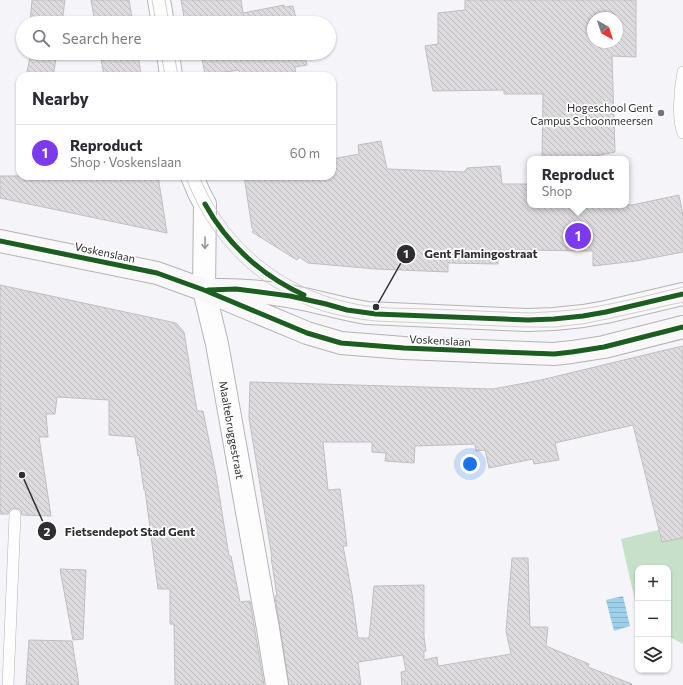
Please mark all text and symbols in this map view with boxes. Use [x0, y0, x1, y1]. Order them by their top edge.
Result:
north arrow [587, 12, 623, 48]
search box [16, 16, 336, 60]
icon: search [30, 27, 52, 49]
text: Search here [62, 29, 141, 47]
text: Nearby [32, 88, 89, 109]
place label: Hogeschool Gent Campus Schoonmeersen [530, 101, 653, 127]
marker: Hogeschool Gent Campus Schoonmeersen [656, 108, 666, 118]
text: Reproduct [70, 136, 143, 154]
text: 1 [42, 145, 48, 161]
text: 60 m [290, 145, 320, 161]
text: Shop · Voskenslaan [70, 154, 181, 170]
popup [527, 156, 629, 208]
text: Reproduct [542, 165, 614, 183]
text: Shop [542, 183, 572, 199]
pin: 1 [565, 221, 591, 251]
one-way arrow [201, 236, 209, 249]
street label: Voskenslaan [73, 239, 137, 265]
callout: Gent Flamingostraat [396, 242, 545, 266]
text: 1 [403, 246, 409, 260]
text: Gent Flamingostraat [424, 246, 538, 260]
street label: Voskenslaan [409, 332, 471, 348]
street label: Maaltebruggestraat [217, 380, 247, 481]
your location [460, 454, 480, 474]
callout: Fietsendepot Stad Gent [37, 519, 203, 543]
text: 2 [44, 524, 51, 538]
text: Fietsendepot Stad Gent [65, 524, 195, 538]
map controls [635, 565, 671, 673]
button: + [635, 565, 671, 601]
button: − [635, 601, 671, 637]
button: layers [635, 637, 671, 673]

